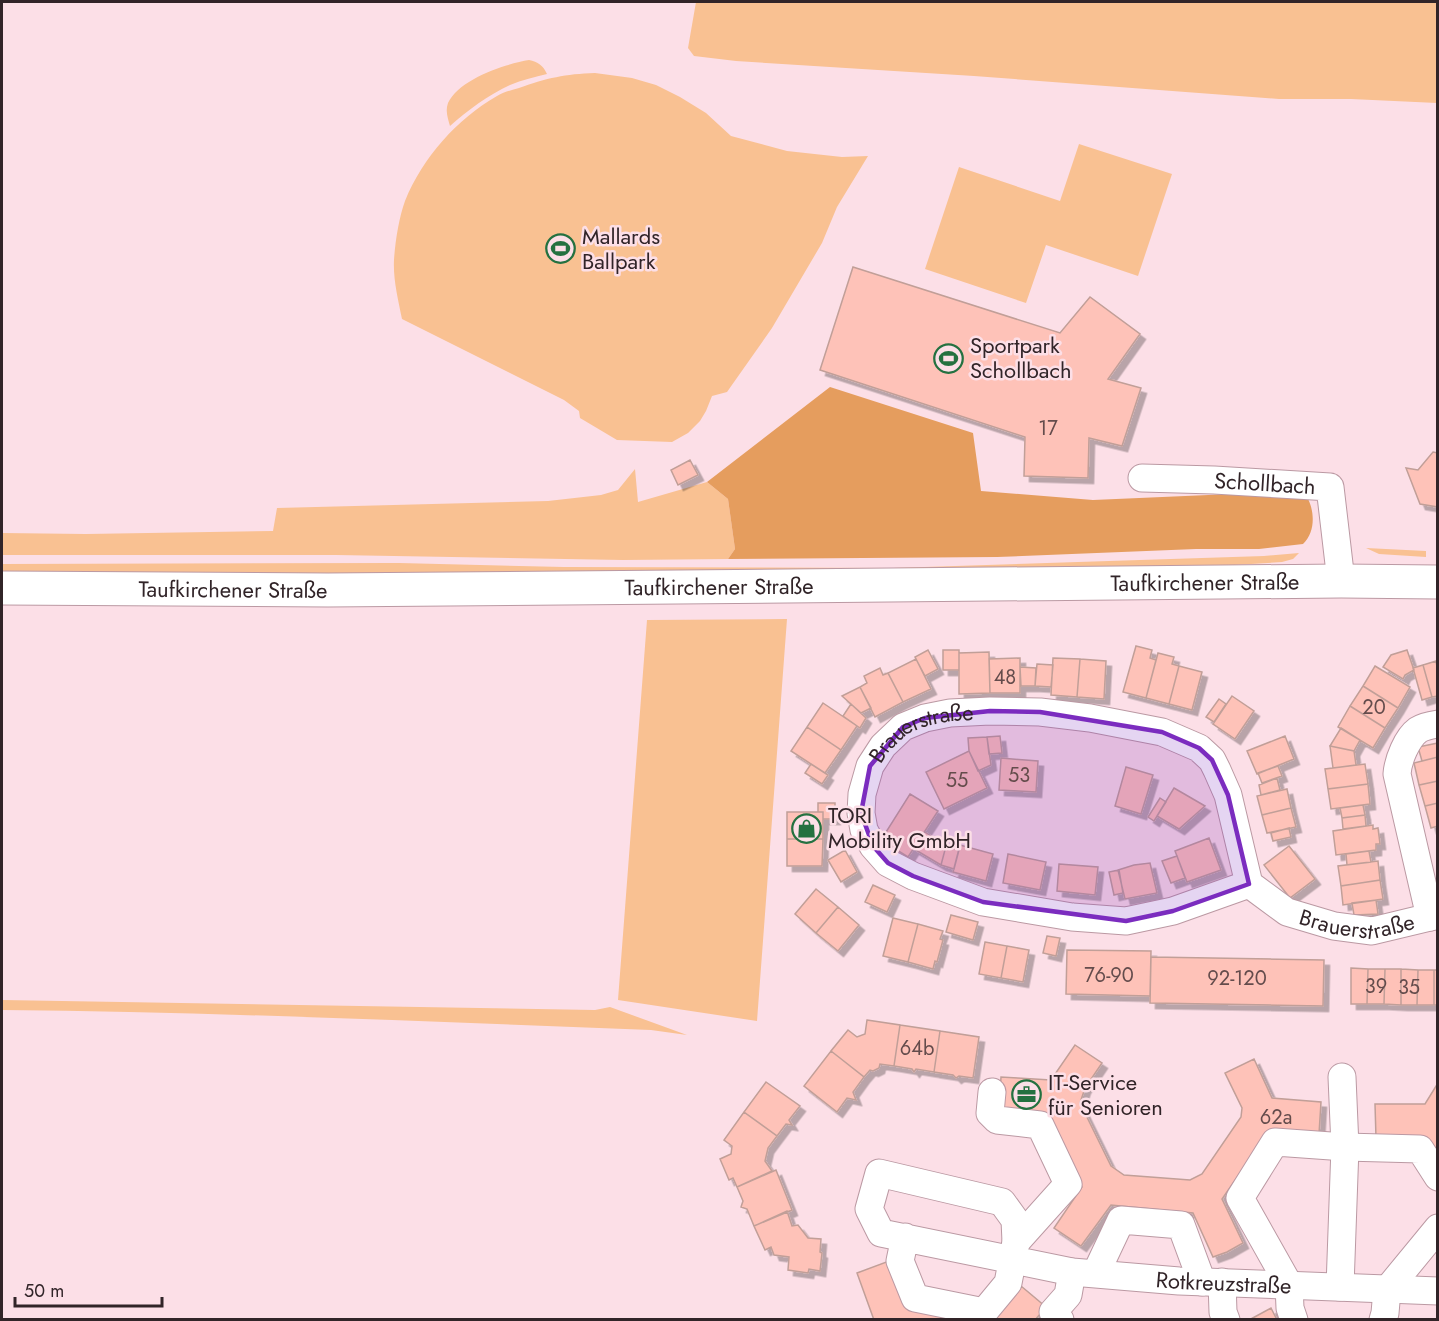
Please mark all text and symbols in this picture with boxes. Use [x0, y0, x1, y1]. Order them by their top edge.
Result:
place label: Mallards Ballpark [582, 220, 660, 277]
sports icon: Mallards Ballpark [545, 233, 577, 265]
place label: Sportpark Schollbach [970, 329, 1071, 386]
sports icon: Sportpark Schollbach [933, 342, 965, 374]
house number: 17 [1038, 414, 1058, 443]
street label: Schollbach [1213, 464, 1317, 502]
street label: Taufkirchener Straße [1110, 565, 1300, 599]
street label: Taufkirchener Straße [624, 570, 814, 603]
street label: Taufkirchener Straße [138, 573, 328, 606]
house number: 48 [994, 663, 1016, 692]
house number: 20 [1362, 693, 1386, 722]
street label: Brauerstraße [860, 696, 974, 769]
house number: 53 [1008, 761, 1030, 790]
house number: 55 [946, 766, 968, 795]
place label: TORI Mobility GmbH [828, 799, 971, 856]
shop icon: TORI Mobility GmbH [791, 812, 823, 844]
street label: Brauerstraße [1295, 901, 1418, 947]
house number: 76-90 [1084, 961, 1134, 990]
house number: 92-120 [1207, 964, 1267, 993]
house number: 39 [1365, 972, 1387, 1001]
house number: 35 [1398, 973, 1420, 1002]
house number: 64b [900, 1034, 934, 1063]
place label: IT-Service für Senioren [1048, 1066, 1163, 1123]
office icon: IT-Service für Senioren [1011, 1079, 1043, 1111]
house number: 62a [1260, 1103, 1292, 1132]
street label: Rotkreuzstraße [1155, 1263, 1292, 1301]
scale bar [15, 1270, 162, 1308]
text: 50 m [24, 1278, 64, 1304]

